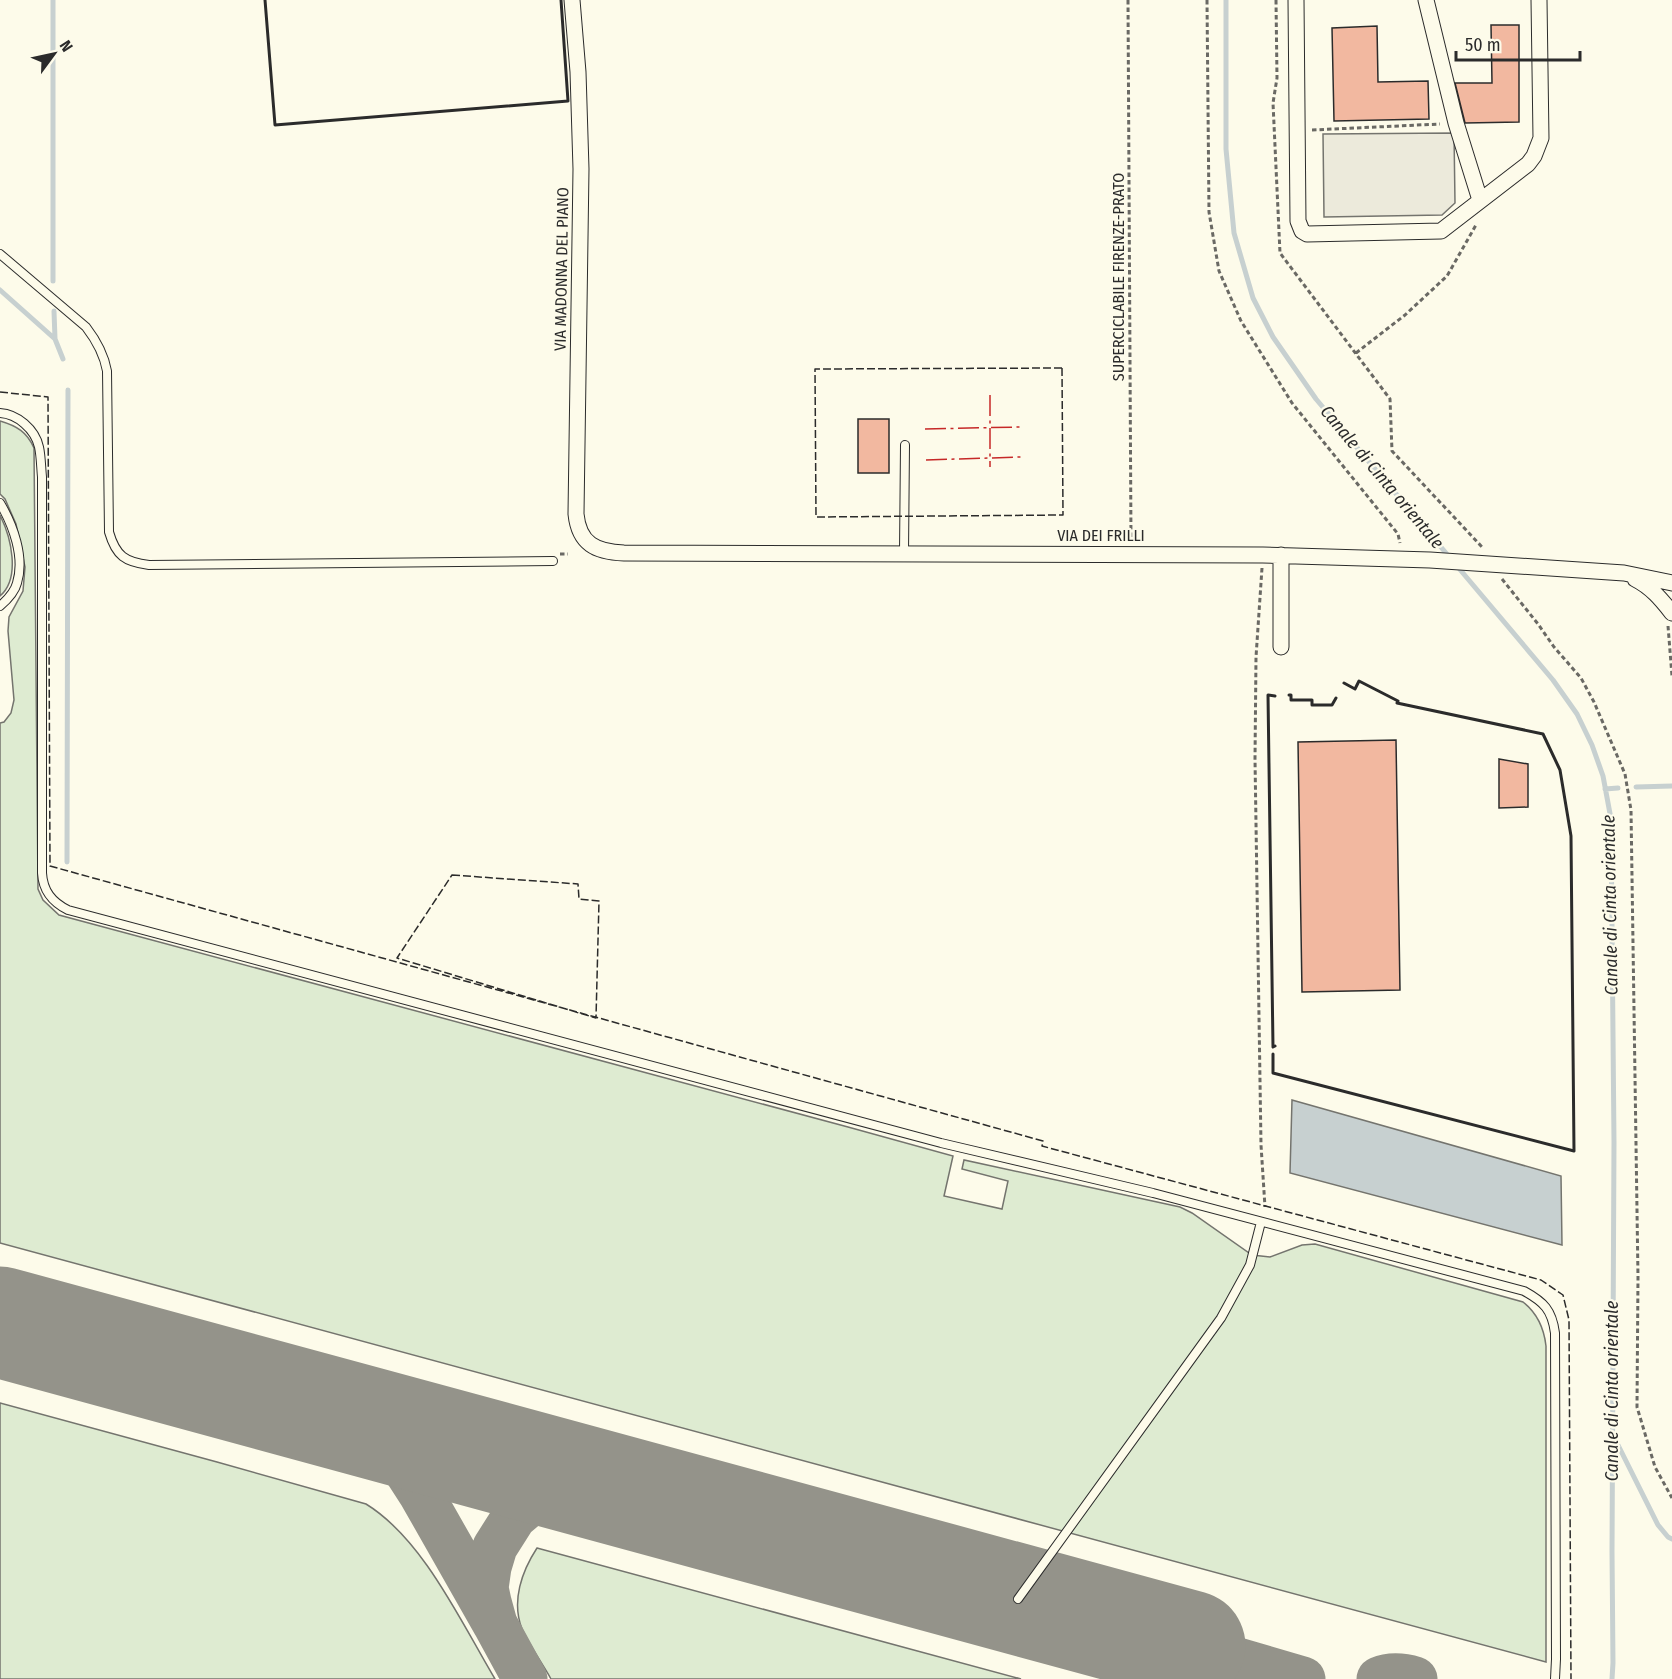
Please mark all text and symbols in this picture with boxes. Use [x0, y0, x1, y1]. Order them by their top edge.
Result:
north arrow [24, 24, 84, 84]
scale bar [1456, 24, 1580, 62]
text: 50 m [1465, 34, 1501, 56]
text: N [56, 37, 77, 55]
street label: SUPERCICLABILE FIRENZE-PRATO [1109, 173, 1128, 381]
street label: VIA MADONNA DEL PIANO [551, 187, 572, 351]
water label: Canale di Cinta orientale [1316, 401, 1449, 554]
street label: VIA DEI FRILLI [1057, 526, 1145, 545]
water label: Canale di Cinta orientale [1597, 814, 1623, 995]
water label: Canale di Cinta orientale [1601, 1300, 1623, 1481]

